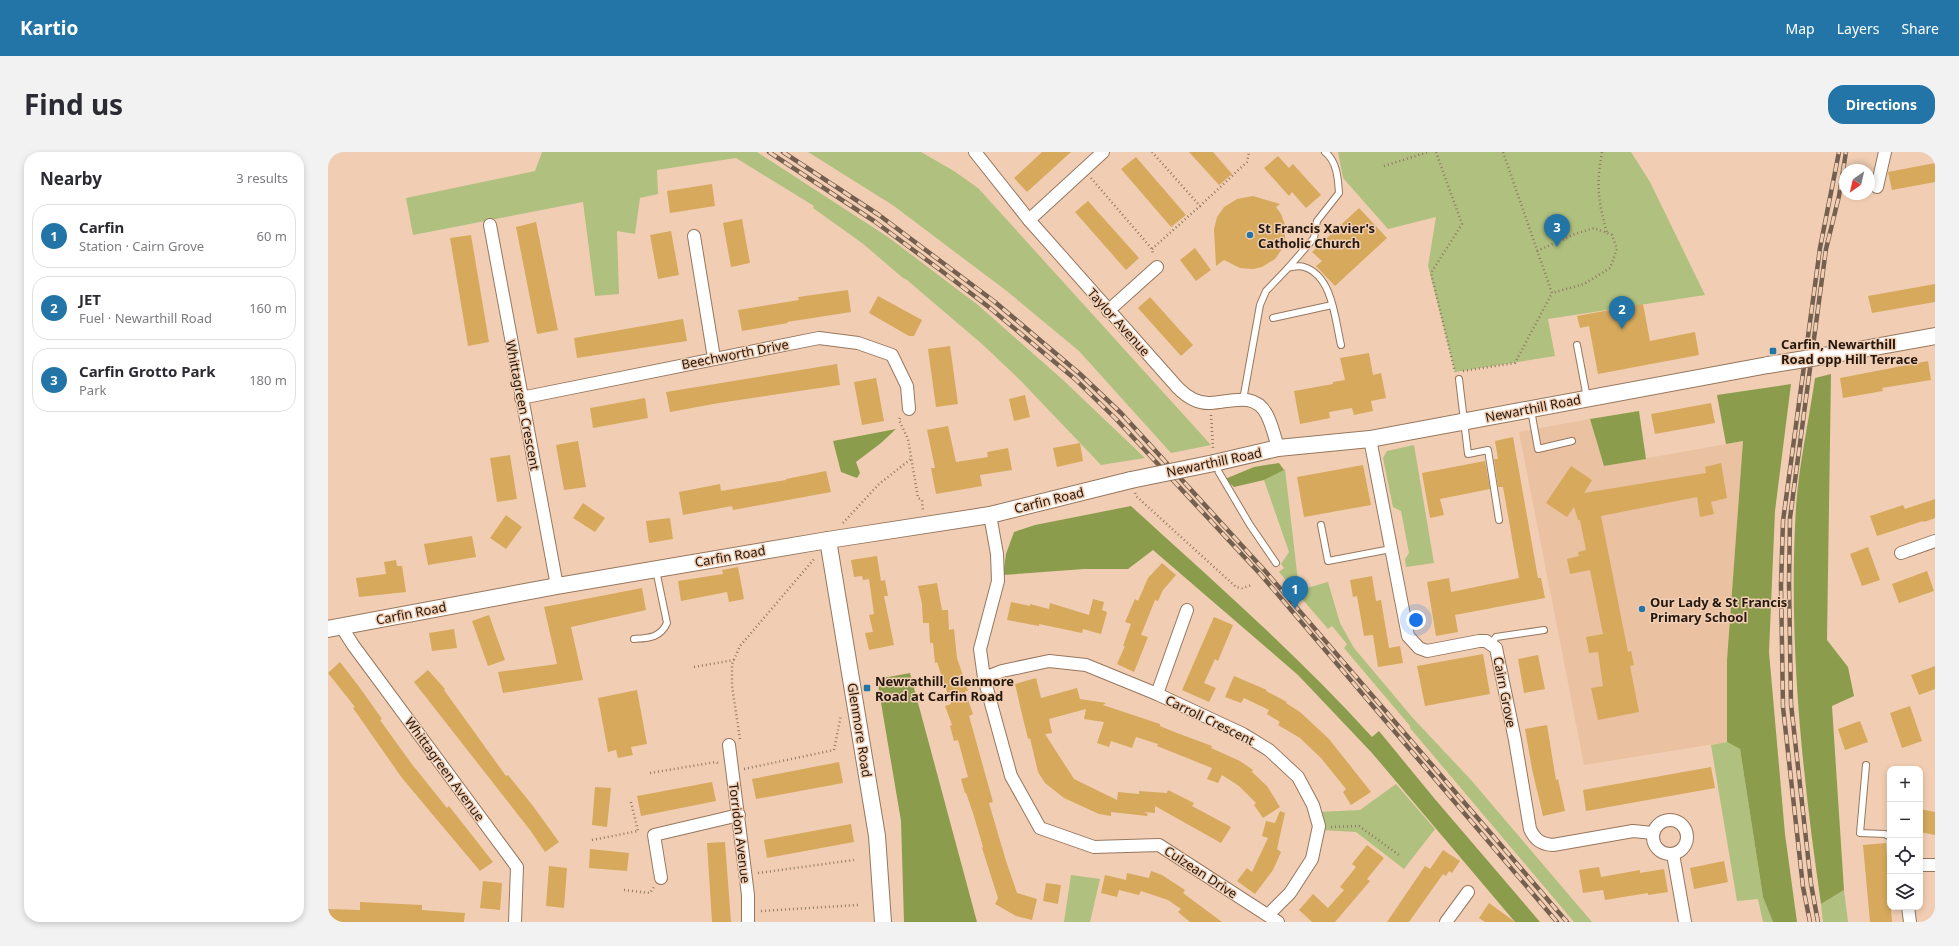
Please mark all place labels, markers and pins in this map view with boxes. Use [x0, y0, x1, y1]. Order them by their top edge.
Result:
pin: 3 [1544, 214, 1570, 247]
place label: St Francis Xavier's Catholic Church [1258, 219, 1375, 252]
marker: St Francis Xavier's Catholic Church [1245, 230, 1255, 240]
pin: 2 [1609, 296, 1635, 329]
place label: Carfin, Newarthill Road opp Hill Terrace [1781, 335, 1918, 368]
marker: Carfin, Newarthill Road opp Hill Terrace [1768, 346, 1778, 356]
pin: 1 [1282, 576, 1308, 609]
place label: Our Lady & St Francis Primary School [1650, 593, 1787, 626]
marker: Our Lady & St Francis Primary School [1637, 604, 1647, 614]
place label: Newrathill, Glenmore Road at Carfin Road [875, 672, 1014, 705]
marker: Newrathill, Glenmore Road at Carfin Road [862, 683, 872, 693]

